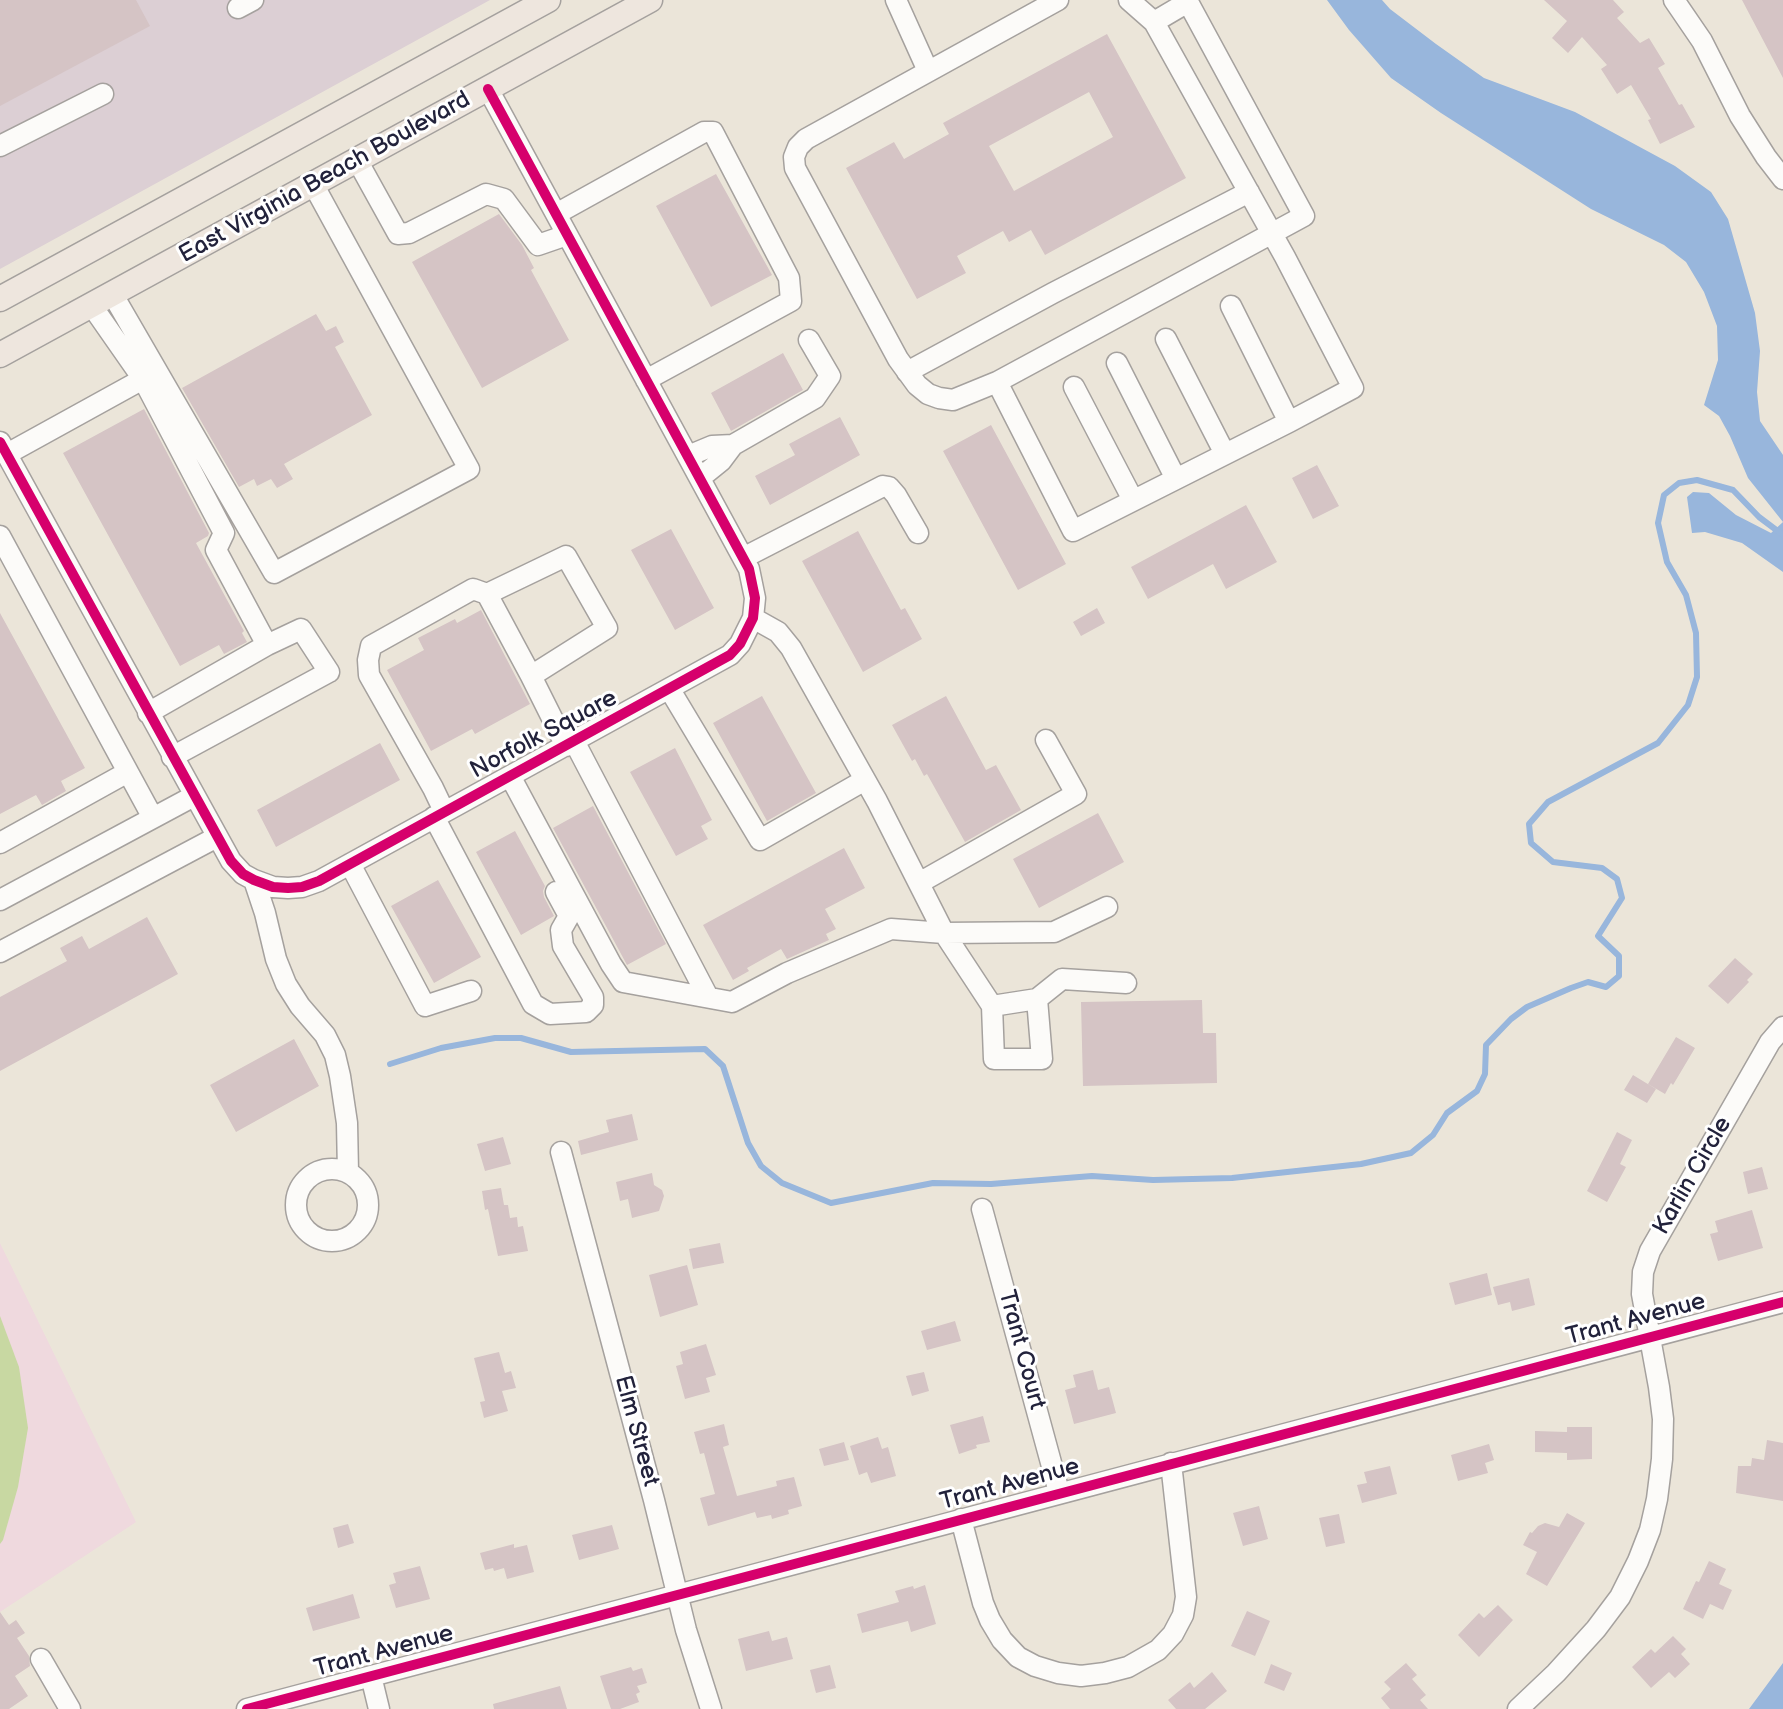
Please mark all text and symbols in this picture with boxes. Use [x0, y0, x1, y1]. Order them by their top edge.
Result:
street label: East Virginia Beach Boulevard [174, 86, 476, 270]
street label: Norfolk Square [466, 684, 622, 786]
street label: Karlin Circle [1648, 1112, 1738, 1240]
street label: Trant Court [991, 1287, 1051, 1413]
street label: Trant Avenue [1563, 1288, 1709, 1352]
street label: Elm Street [607, 1373, 665, 1489]
street label: Trant Avenue [937, 1453, 1083, 1517]
street label: Trant Avenue [311, 1620, 457, 1684]

